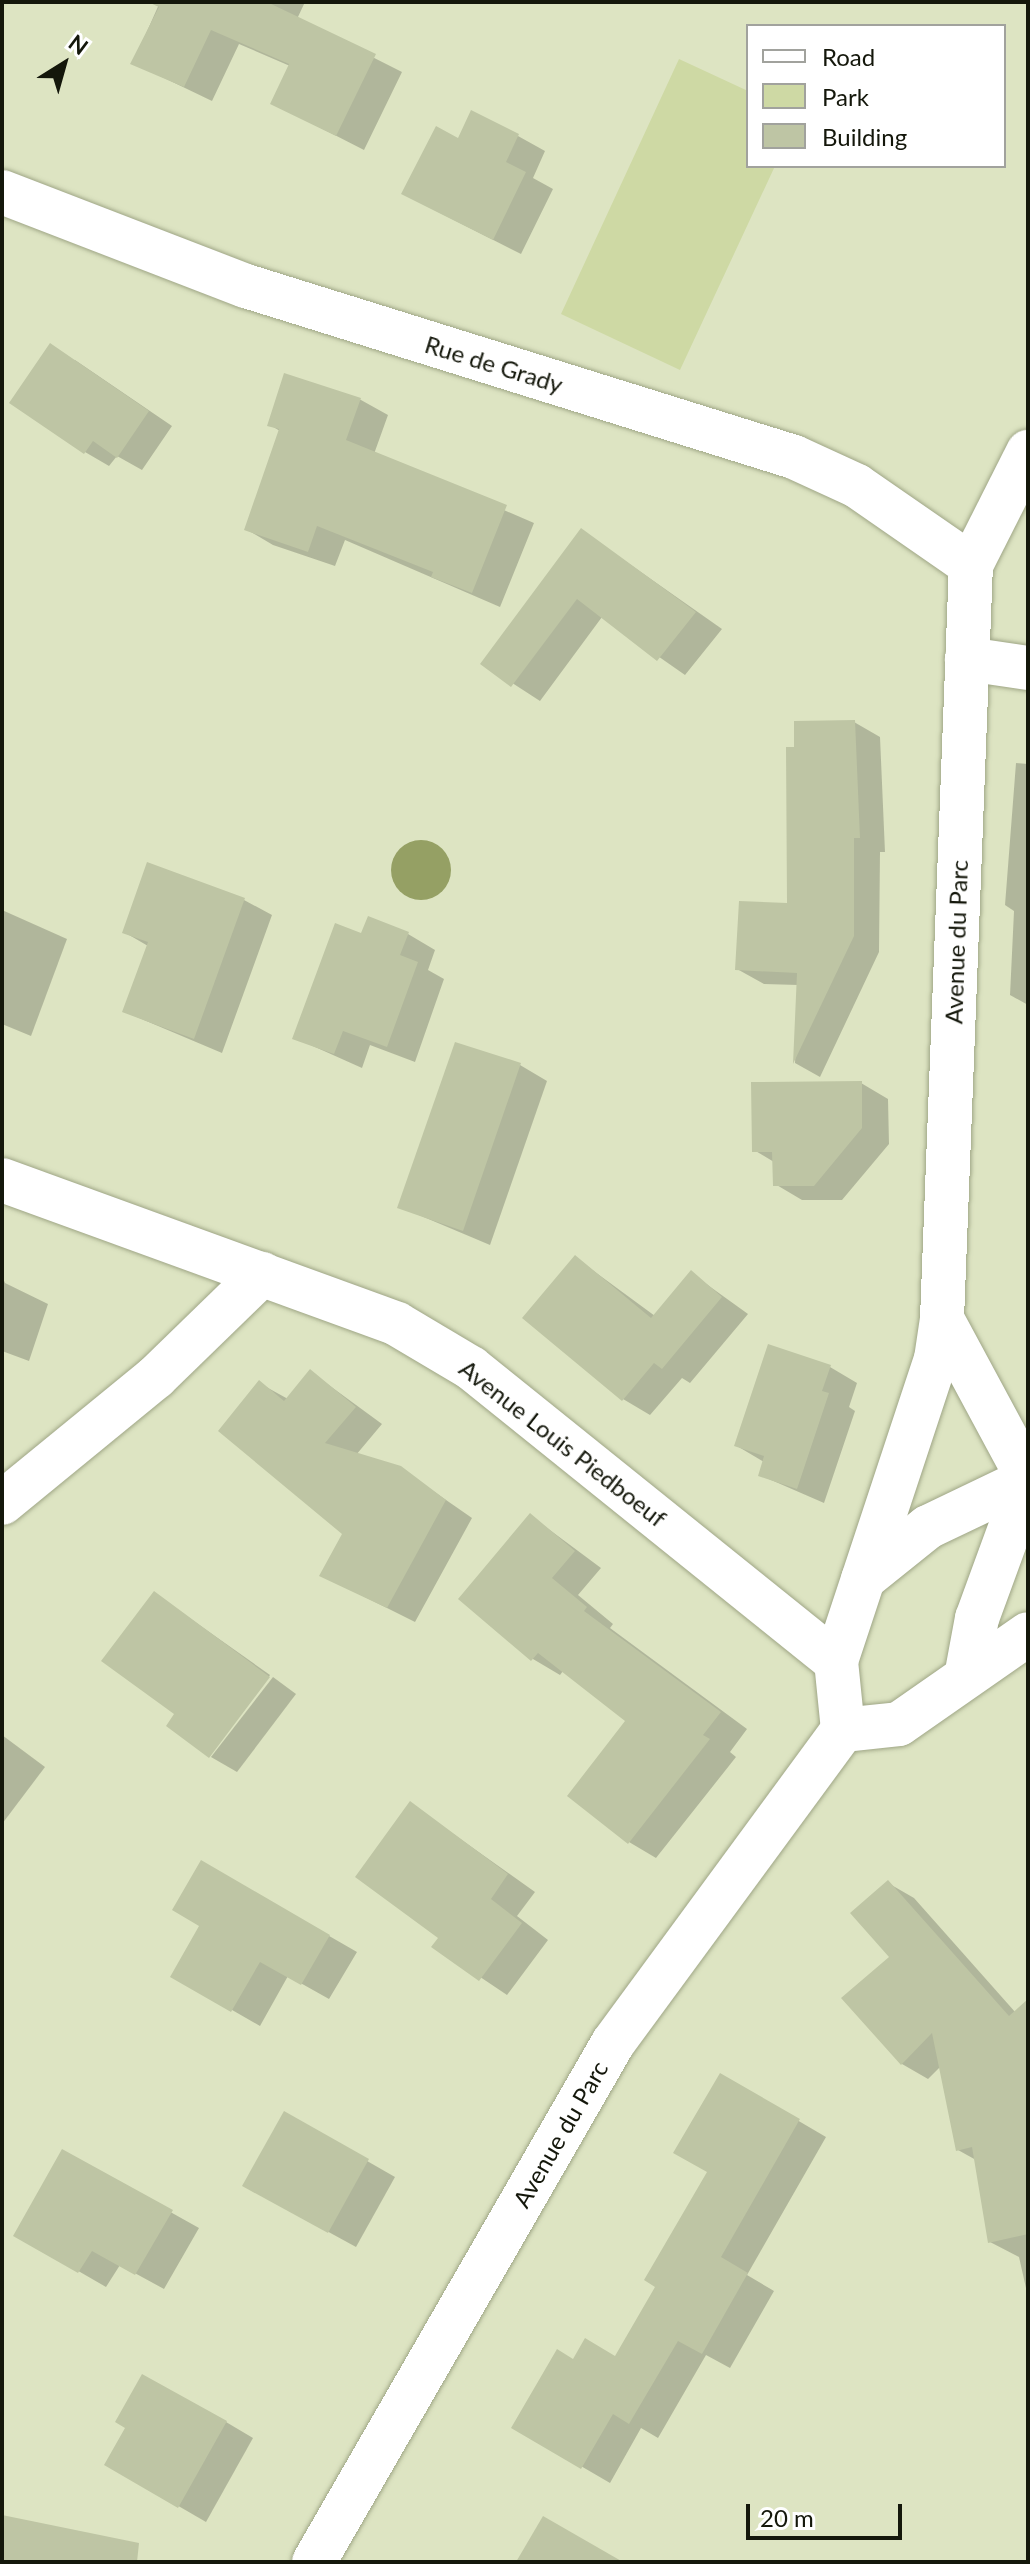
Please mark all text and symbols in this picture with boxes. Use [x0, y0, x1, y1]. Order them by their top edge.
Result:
north arrow [24, 24, 104, 104]
legend [746, 24, 1006, 168]
text: N [64, 29, 94, 60]
text: Road [822, 42, 875, 71]
text: Park [822, 82, 869, 111]
text: Building [822, 122, 907, 151]
street label: Rue de Grady [422, 329, 566, 399]
street label: Avenue du Parc [939, 859, 973, 1025]
street label: Avenue Louis Piedboeuf [454, 1353, 672, 1533]
street label: Avenue du Parc [506, 2056, 614, 2212]
scale bar [750, 2488, 906, 2538]
text: 20 m [760, 2503, 814, 2532]

